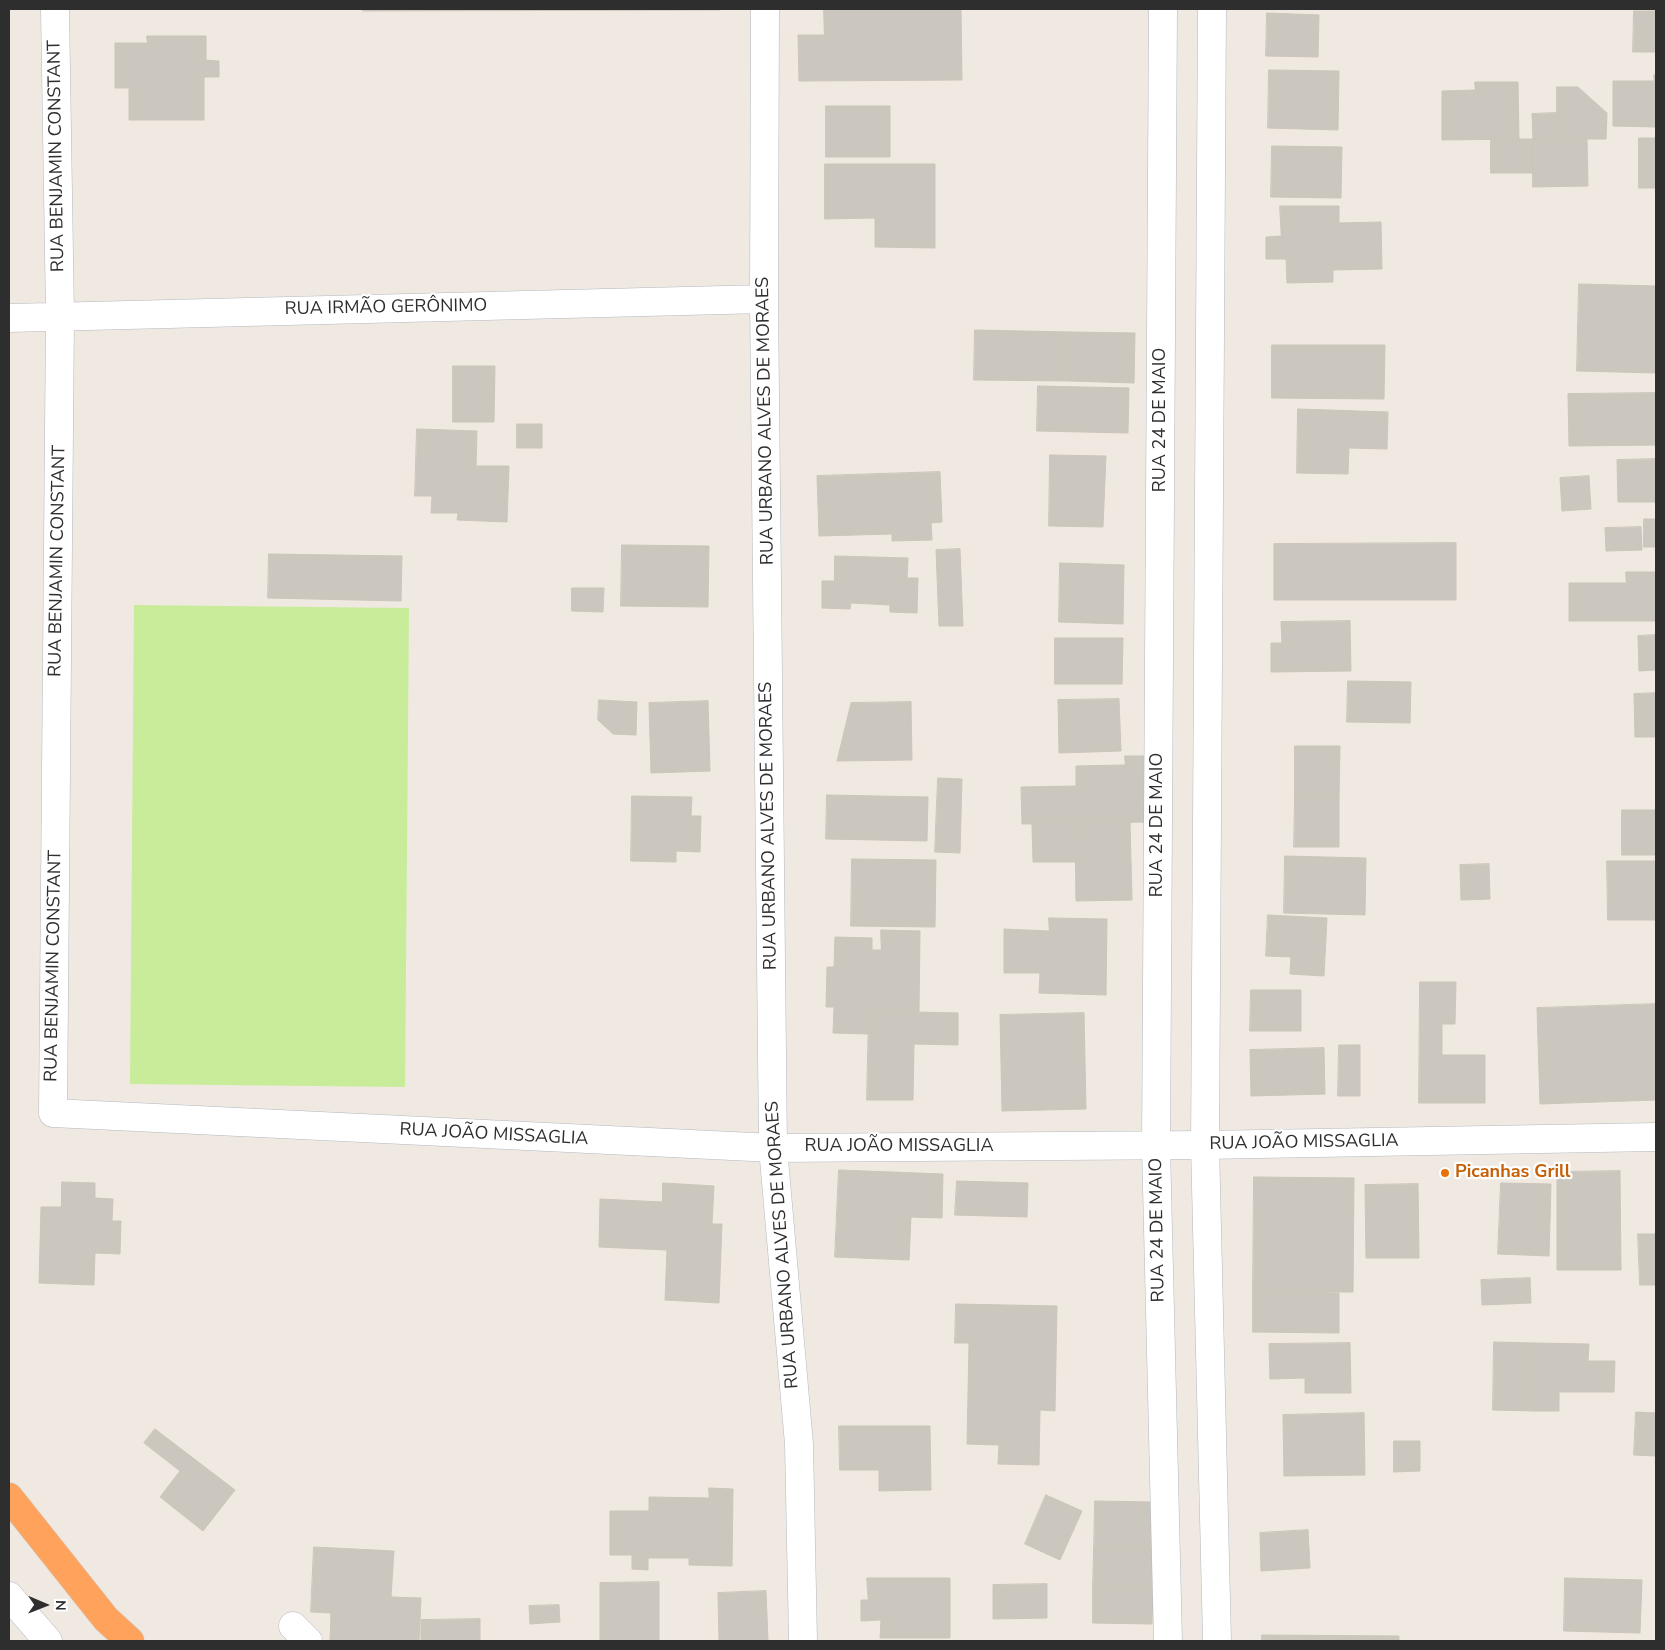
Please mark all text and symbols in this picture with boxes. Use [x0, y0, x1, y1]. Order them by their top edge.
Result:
street label: RUA BENJAMIN CONSTANT [44, 40, 70, 272]
street label: RUA URBANO ALVES DE MORAES [753, 277, 779, 565]
street label: RUA IRMÃO GERÔNIMO [285, 295, 487, 321]
street label: RUA 24 DE MAIO [1150, 348, 1172, 492]
street label: RUA BENJAMIN CONSTANT [45, 445, 71, 677]
street label: RUA URBANO ALVES DE MORAES [756, 682, 782, 970]
street label: RUA 24 DE MAIO [1147, 753, 1169, 897]
street label: RUA BENJAMIN CONSTANT [41, 850, 67, 1082]
street label: RUA URBANO ALVES DE MORAES [762, 1100, 804, 1390]
street label: RUA JOÃO MISSAGLIA [399, 1119, 589, 1151]
street label: RUA JOÃO MISSAGLIA [1209, 1131, 1399, 1155]
street label: RUA JOÃO MISSAGLIA [804, 1136, 994, 1158]
street label: RUA 24 DE MAIO [1146, 1158, 1170, 1302]
place label: Picanhas Grill [1455, 1162, 1571, 1184]
marker: Picanhas Grill [1439, 1167, 1451, 1179]
north arrow [20, 1580, 70, 1630]
text: N [51, 1600, 70, 1611]

